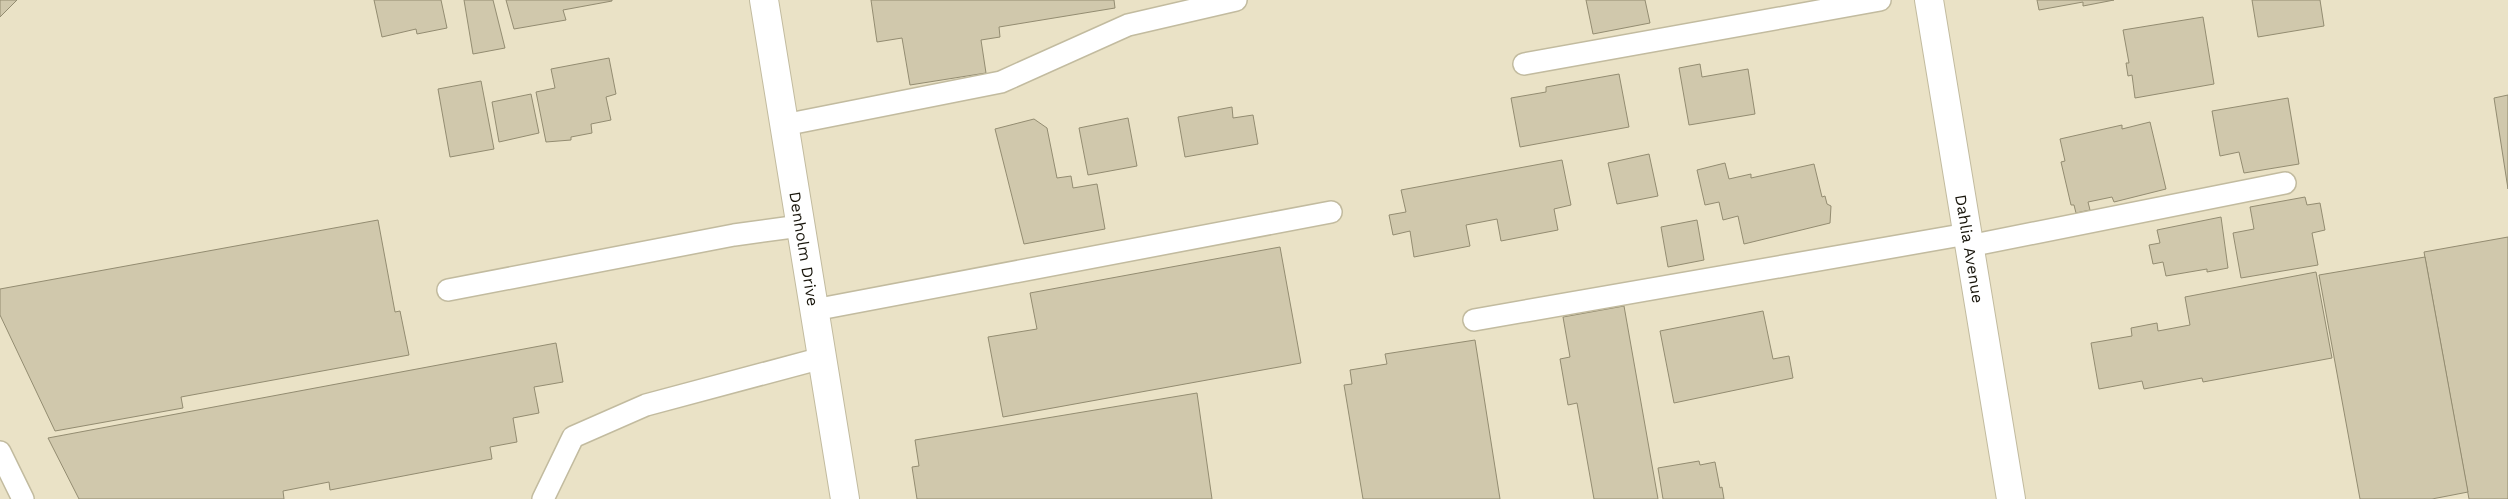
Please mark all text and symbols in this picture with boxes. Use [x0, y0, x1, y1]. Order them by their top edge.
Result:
street label: Denholm Drive [786, 190, 823, 307]
street label: Dahlia Avenue [1952, 193, 1988, 304]

